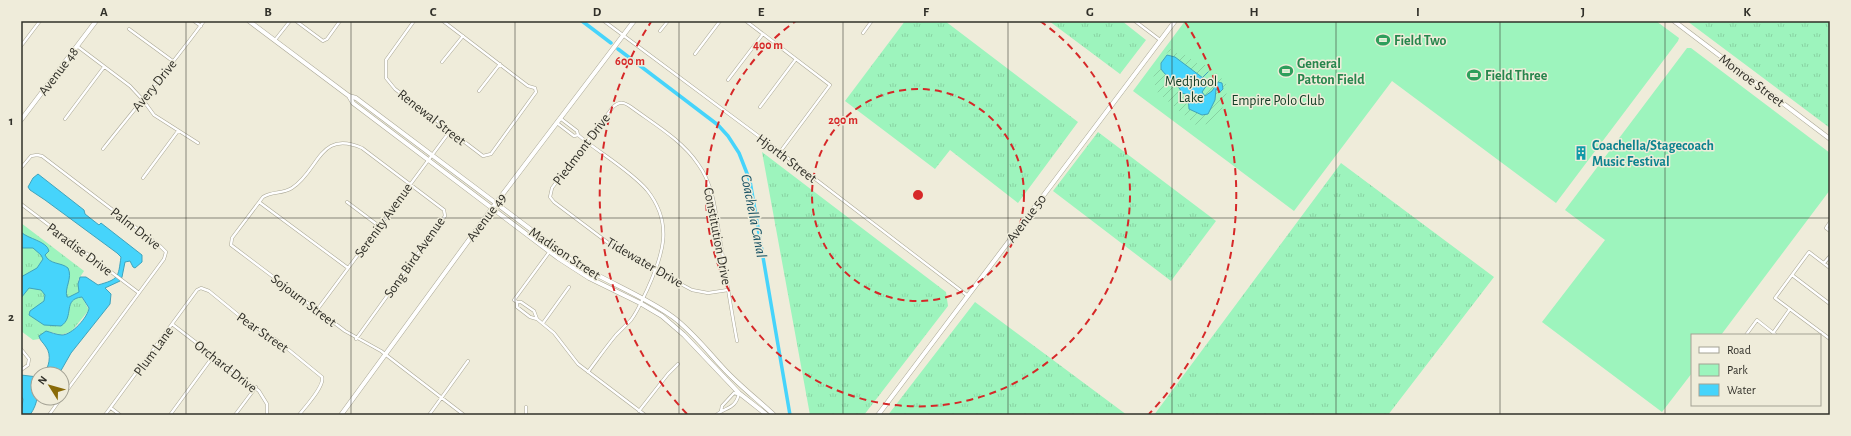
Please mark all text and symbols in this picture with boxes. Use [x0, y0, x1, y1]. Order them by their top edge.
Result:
text: A [100, 6, 108, 19]
text: B [264, 6, 272, 19]
text: C [430, 6, 437, 19]
text: D [593, 6, 602, 19]
text: E [758, 6, 765, 19]
text: F [923, 6, 930, 19]
text: G [1086, 6, 1094, 19]
text: H [1249, 6, 1259, 19]
text: I [1416, 6, 1420, 19]
text: J [1581, 6, 1585, 19]
text: K [1743, 6, 1751, 19]
sports icon: Field Two [1375, 32, 1391, 48]
place label: Field Two [1394, 34, 1447, 48]
text: 400 m [753, 39, 783, 51]
street label: Avenue 48 [36, 45, 81, 98]
street label: Monroe Street [1716, 52, 1787, 110]
text: 600 m [615, 55, 645, 67]
street label: Avery Drive [130, 57, 180, 114]
place label: General Patton Field [1297, 57, 1365, 87]
sports icon: General Patton Field [1278, 63, 1294, 79]
sports icon: Field Three [1466, 67, 1482, 83]
place label: Field Three [1485, 69, 1548, 83]
park label: Medjhool Lake [1165, 75, 1217, 105]
street label: Renewal Street [395, 87, 468, 149]
park label: Empire Polo Club [1232, 94, 1324, 108]
street label: Piedmont Drive [550, 111, 613, 188]
text: 200 m [828, 114, 858, 126]
text: 1 [9, 115, 13, 128]
street label: Hjorth Street [754, 132, 820, 186]
place label: Coachella/Stagecoach Music Festival [1592, 139, 1714, 169]
building icon: Coachella/Stagecoach Music Festival [1573, 145, 1589, 161]
water label: Coachella Canal [738, 173, 769, 260]
street label: Serenity Avenue [352, 181, 415, 260]
street label: Constitution Drive [701, 186, 733, 286]
centre of rings [911, 188, 925, 202]
street label: Avenue 49 [464, 191, 509, 244]
street label: Avenue 50 [1004, 192, 1049, 245]
street label: Palm Drive [108, 205, 163, 253]
street label: Song Bird Avenue [382, 215, 448, 301]
street label: Paradise Drive [44, 221, 115, 279]
street label: Madison Street [526, 225, 603, 283]
street label: Tidewater Drive [604, 235, 685, 291]
street label: Sojourn Street [268, 272, 339, 330]
street label: Pear Street [234, 310, 291, 356]
text: 2 [8, 311, 14, 324]
street label: Plum Lane [131, 324, 176, 379]
legend [1691, 334, 1821, 406]
street label: Orchard Drive [191, 338, 259, 396]
text: Road [1727, 344, 1751, 356]
text: Park [1727, 364, 1748, 376]
north arrow [30, 366, 70, 406]
text: N [36, 374, 49, 387]
text: Water [1727, 384, 1756, 396]

